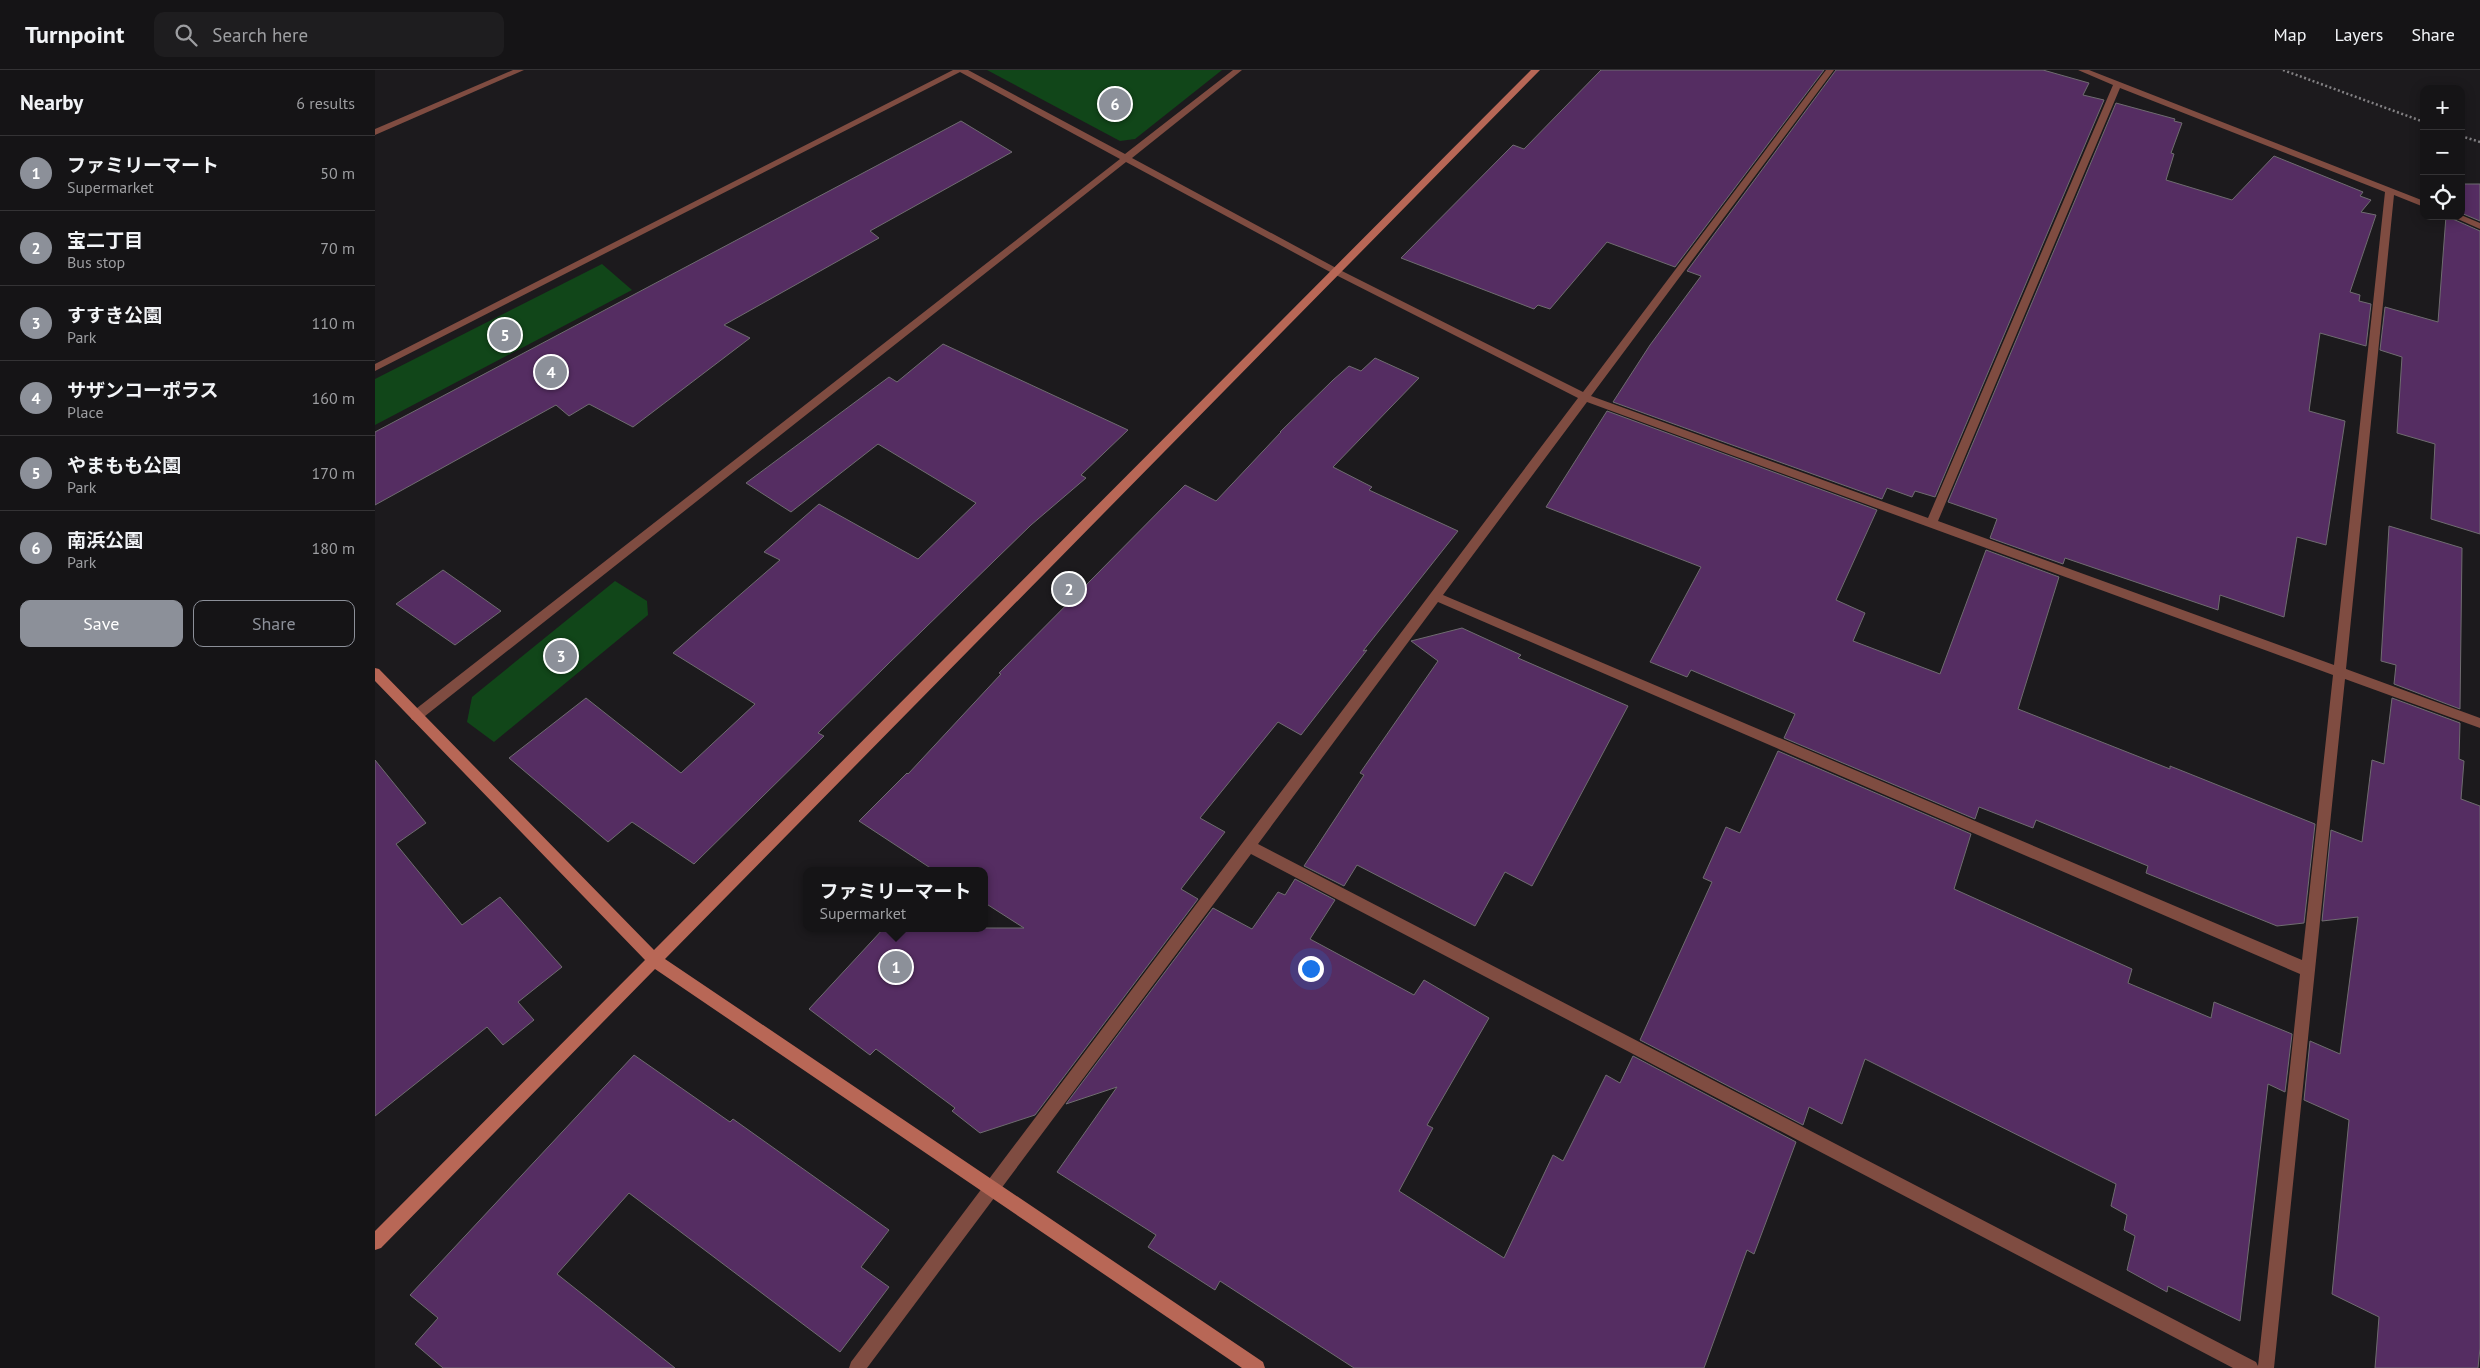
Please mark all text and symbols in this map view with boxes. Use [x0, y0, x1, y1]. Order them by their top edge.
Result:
search box [154, 12, 504, 57]
text: Turnpoint [25, 19, 124, 50]
icon: search [172, 21, 200, 49]
text: Search here [212, 23, 308, 47]
text: Map [2274, 23, 2306, 46]
text: Layers [2334, 23, 2383, 46]
text: Share [2411, 23, 2455, 46]
pin: 6 [1099, 85, 1131, 123]
map controls [2420, 85, 2465, 220]
button: + [2420, 85, 2465, 130]
text: Nearby [20, 89, 83, 116]
text: 6 results [296, 93, 355, 113]
button: − [2420, 130, 2465, 175]
text: ファミリーマート [67, 153, 219, 177]
text: 1 [31, 163, 41, 183]
text: 50 m [320, 163, 355, 183]
button: locate [2420, 175, 2465, 220]
text: Supermarket [67, 177, 154, 197]
text: 宝二丁目 [67, 228, 143, 252]
text: 2 [31, 238, 41, 258]
text: 70 m [320, 238, 355, 258]
text: Bus stop [67, 252, 125, 272]
text: すすき公園 [67, 303, 162, 327]
text: 3 [31, 313, 41, 333]
text: 110 m [312, 313, 355, 333]
pin: 5 [489, 316, 521, 354]
text: Park [67, 327, 96, 347]
pin: 4 [535, 353, 567, 391]
text: サザンコーポラス [67, 378, 219, 402]
text: 4 [31, 388, 41, 408]
text: 160 m [312, 388, 355, 408]
text: Place [67, 402, 104, 422]
text: やまもも公園 [67, 453, 181, 477]
text: 5 [31, 463, 41, 483]
text: 170 m [312, 463, 355, 483]
text: Park [67, 477, 96, 497]
text: 南浜公園 [67, 528, 143, 552]
text: 6 [31, 538, 41, 558]
text: 180 m [312, 538, 355, 558]
text: Park [67, 552, 96, 572]
pin: 2 [1053, 570, 1085, 608]
button: Save [20, 600, 183, 647]
button: Share [193, 600, 355, 647]
pin: 3 [545, 637, 577, 675]
popup [803, 867, 988, 932]
text: ファミリーマート [819, 879, 972, 903]
text: Supermarket [819, 903, 906, 923]
pin: 1 [880, 948, 912, 986]
your location [1298, 956, 1324, 982]

